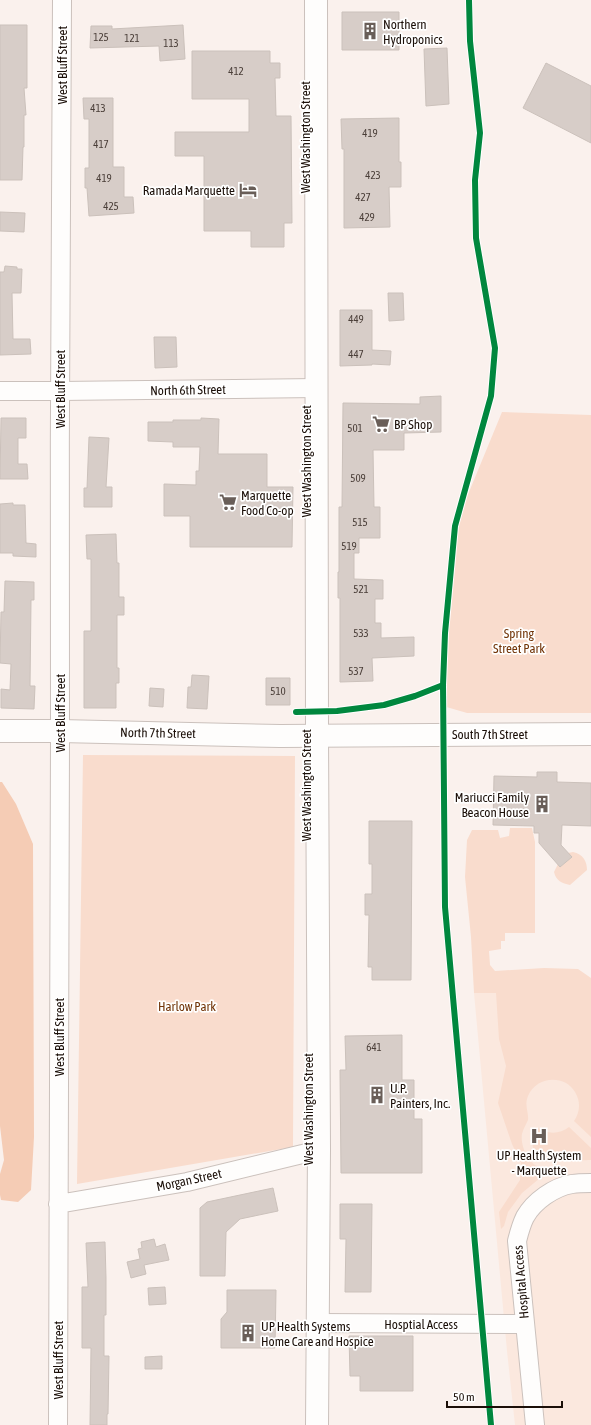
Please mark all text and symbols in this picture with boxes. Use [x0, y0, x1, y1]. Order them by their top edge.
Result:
place label: Northern Hydroponics [383, 17, 443, 47]
building icon: Northern Hydroponics [360, 21, 380, 41]
street label: West Bluff Street [55, 26, 70, 104]
house number: 125 [93, 31, 109, 43]
house number: 121 [124, 32, 140, 44]
house number: 113 [163, 37, 179, 49]
house number: 412 [228, 65, 244, 77]
street label: West Washington Street [298, 81, 313, 193]
house number: 413 [90, 102, 106, 114]
house number: 419 [362, 127, 378, 139]
house number: 417 [93, 138, 109, 150]
house number: 423 [365, 169, 381, 181]
house number: 419 [96, 172, 112, 184]
hotel icon: Ramada Marquette [238, 180, 258, 200]
place label: Ramada Marquette [143, 183, 235, 198]
house number: 427 [355, 191, 371, 203]
house number: 425 [103, 200, 119, 212]
house number: 429 [359, 211, 375, 223]
house number: 449 [348, 313, 364, 325]
house number: 447 [348, 348, 364, 360]
street label: West Bluff Street [53, 350, 68, 428]
street label: North 6th Street [150, 382, 226, 398]
street label: West Washington Street [299, 405, 314, 517]
supermarket icon: BP Shop [371, 414, 391, 434]
place label: BP Shop [394, 417, 432, 432]
house number: 501 [347, 422, 363, 434]
house number: 509 [350, 472, 366, 484]
place label: Marquette Food Co-op [241, 488, 294, 518]
supermarket icon: Marquette Food Co-op [218, 492, 238, 512]
house number: 515 [352, 516, 368, 528]
house number: 519 [341, 540, 357, 552]
house number: 521 [353, 583, 369, 595]
park label: Spring Street Park [493, 626, 545, 656]
house number: 533 [353, 627, 369, 639]
house number: 537 [348, 665, 364, 677]
street label: West Bluff Street [53, 674, 68, 752]
house number: 510 [270, 685, 286, 697]
street label: North 7th Street [120, 725, 196, 741]
street label: South 7th Street [452, 727, 528, 742]
street label: West Washington Street [299, 729, 314, 841]
place label: Mariucci Family Beacon House [455, 790, 530, 820]
building icon: Mariucci Family Beacon House [532, 794, 552, 814]
street label: West Bluff Street [52, 998, 67, 1076]
park label: Harlow Park [158, 999, 216, 1014]
house number: 641 [366, 1041, 382, 1053]
street label: West Washington Street [301, 1053, 316, 1165]
place label: U.P. Painters, Inc. [390, 1081, 450, 1111]
building icon: U.P. Painters, Inc. [367, 1085, 387, 1105]
hospital icon: UP Health System - Marquette [529, 1126, 549, 1146]
place label: UP Health System - Marquette [497, 1148, 581, 1178]
street label: Morgan Street [155, 1166, 223, 1194]
street label: Hospital Access [510, 1244, 532, 1319]
street label: Hosptial Access [384, 1317, 458, 1332]
place label: UP Health Systems Home Care and Hospice [261, 1319, 374, 1349]
street label: West Bluff Street [51, 1321, 66, 1399]
building icon: UP Health Systems Home Care and Hospice [238, 1323, 258, 1343]
scale bar [447, 1383, 562, 1409]
text: 50 m [453, 1390, 475, 1404]

